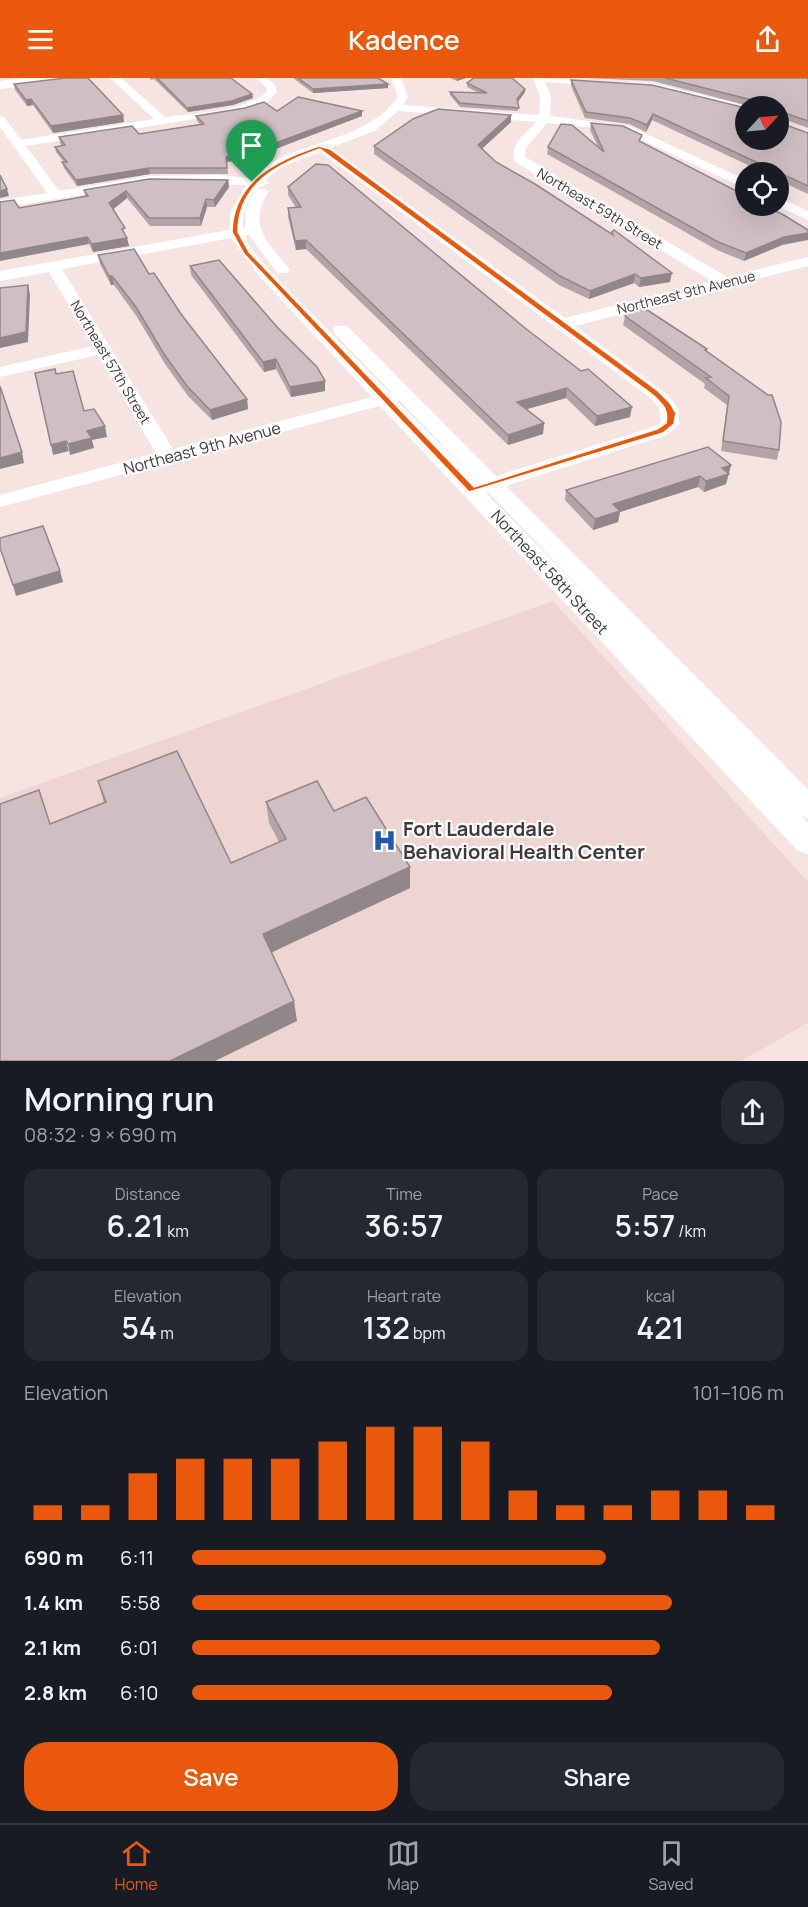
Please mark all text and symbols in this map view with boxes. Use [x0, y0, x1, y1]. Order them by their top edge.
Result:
text: Kadence [348, 21, 460, 58]
icon: menu [24, 23, 57, 56]
icon: share [751, 23, 784, 56]
north arrow [735, 96, 789, 150]
map controls [735, 96, 789, 216]
pin [226, 120, 277, 182]
icon: arrive [235, 129, 268, 162]
button: locate [735, 162, 789, 216]
street label: Northeast 59th Street [534, 163, 667, 253]
street label: Northeast 9th Avenue [615, 266, 757, 318]
street label: Northeast 57th Street [66, 297, 156, 428]
street label: Northeast 9th Avenue [121, 416, 283, 480]
street label: Northeast 58th Street [486, 505, 614, 639]
place label: Fort Lauderdale Behavioral Health Center [403, 815, 645, 865]
hospital icon: Fort Lauderdale Behavioral Health Center [372, 827, 398, 853]
text: Morning run [24, 1076, 214, 1121]
button: share [721, 1081, 784, 1144]
text: 08:32 · 9 × 690 m [24, 1121, 177, 1148]
text: Distance [115, 1183, 180, 1205]
text: Time [386, 1183, 422, 1205]
text: Pace [642, 1183, 678, 1205]
text: 6.21 [107, 1205, 164, 1246]
text: 36:57 [365, 1205, 443, 1246]
text: 5:57 [615, 1205, 675, 1246]
text: km [164, 1220, 189, 1242]
text: /km [675, 1220, 706, 1242]
text: Elevation [114, 1285, 181, 1307]
text: Heart rate [367, 1285, 441, 1307]
text: kcal [646, 1285, 675, 1307]
text: 54 [121, 1307, 157, 1348]
text: 132 [362, 1307, 410, 1348]
text: 421 [636, 1307, 685, 1348]
text: m [157, 1322, 174, 1344]
text: bpm [410, 1322, 446, 1344]
text: Elevation [24, 1379, 108, 1406]
text: 101–106 m [692, 1379, 784, 1406]
text: 690 m [24, 1544, 84, 1571]
text: 6:11 [120, 1544, 154, 1571]
text: 1.4 km [24, 1589, 83, 1616]
text: 5:58 [120, 1589, 161, 1616]
text: 2.1 km [24, 1634, 81, 1661]
text: 6:01 [120, 1634, 158, 1661]
text: 2.8 km [24, 1679, 87, 1706]
text: 6:10 [120, 1679, 158, 1706]
button: Save [24, 1742, 398, 1811]
button: Share [410, 1742, 784, 1811]
tab: Home [114, 1837, 158, 1895]
tab: Map [387, 1837, 420, 1895]
tab: Saved [648, 1837, 694, 1895]

